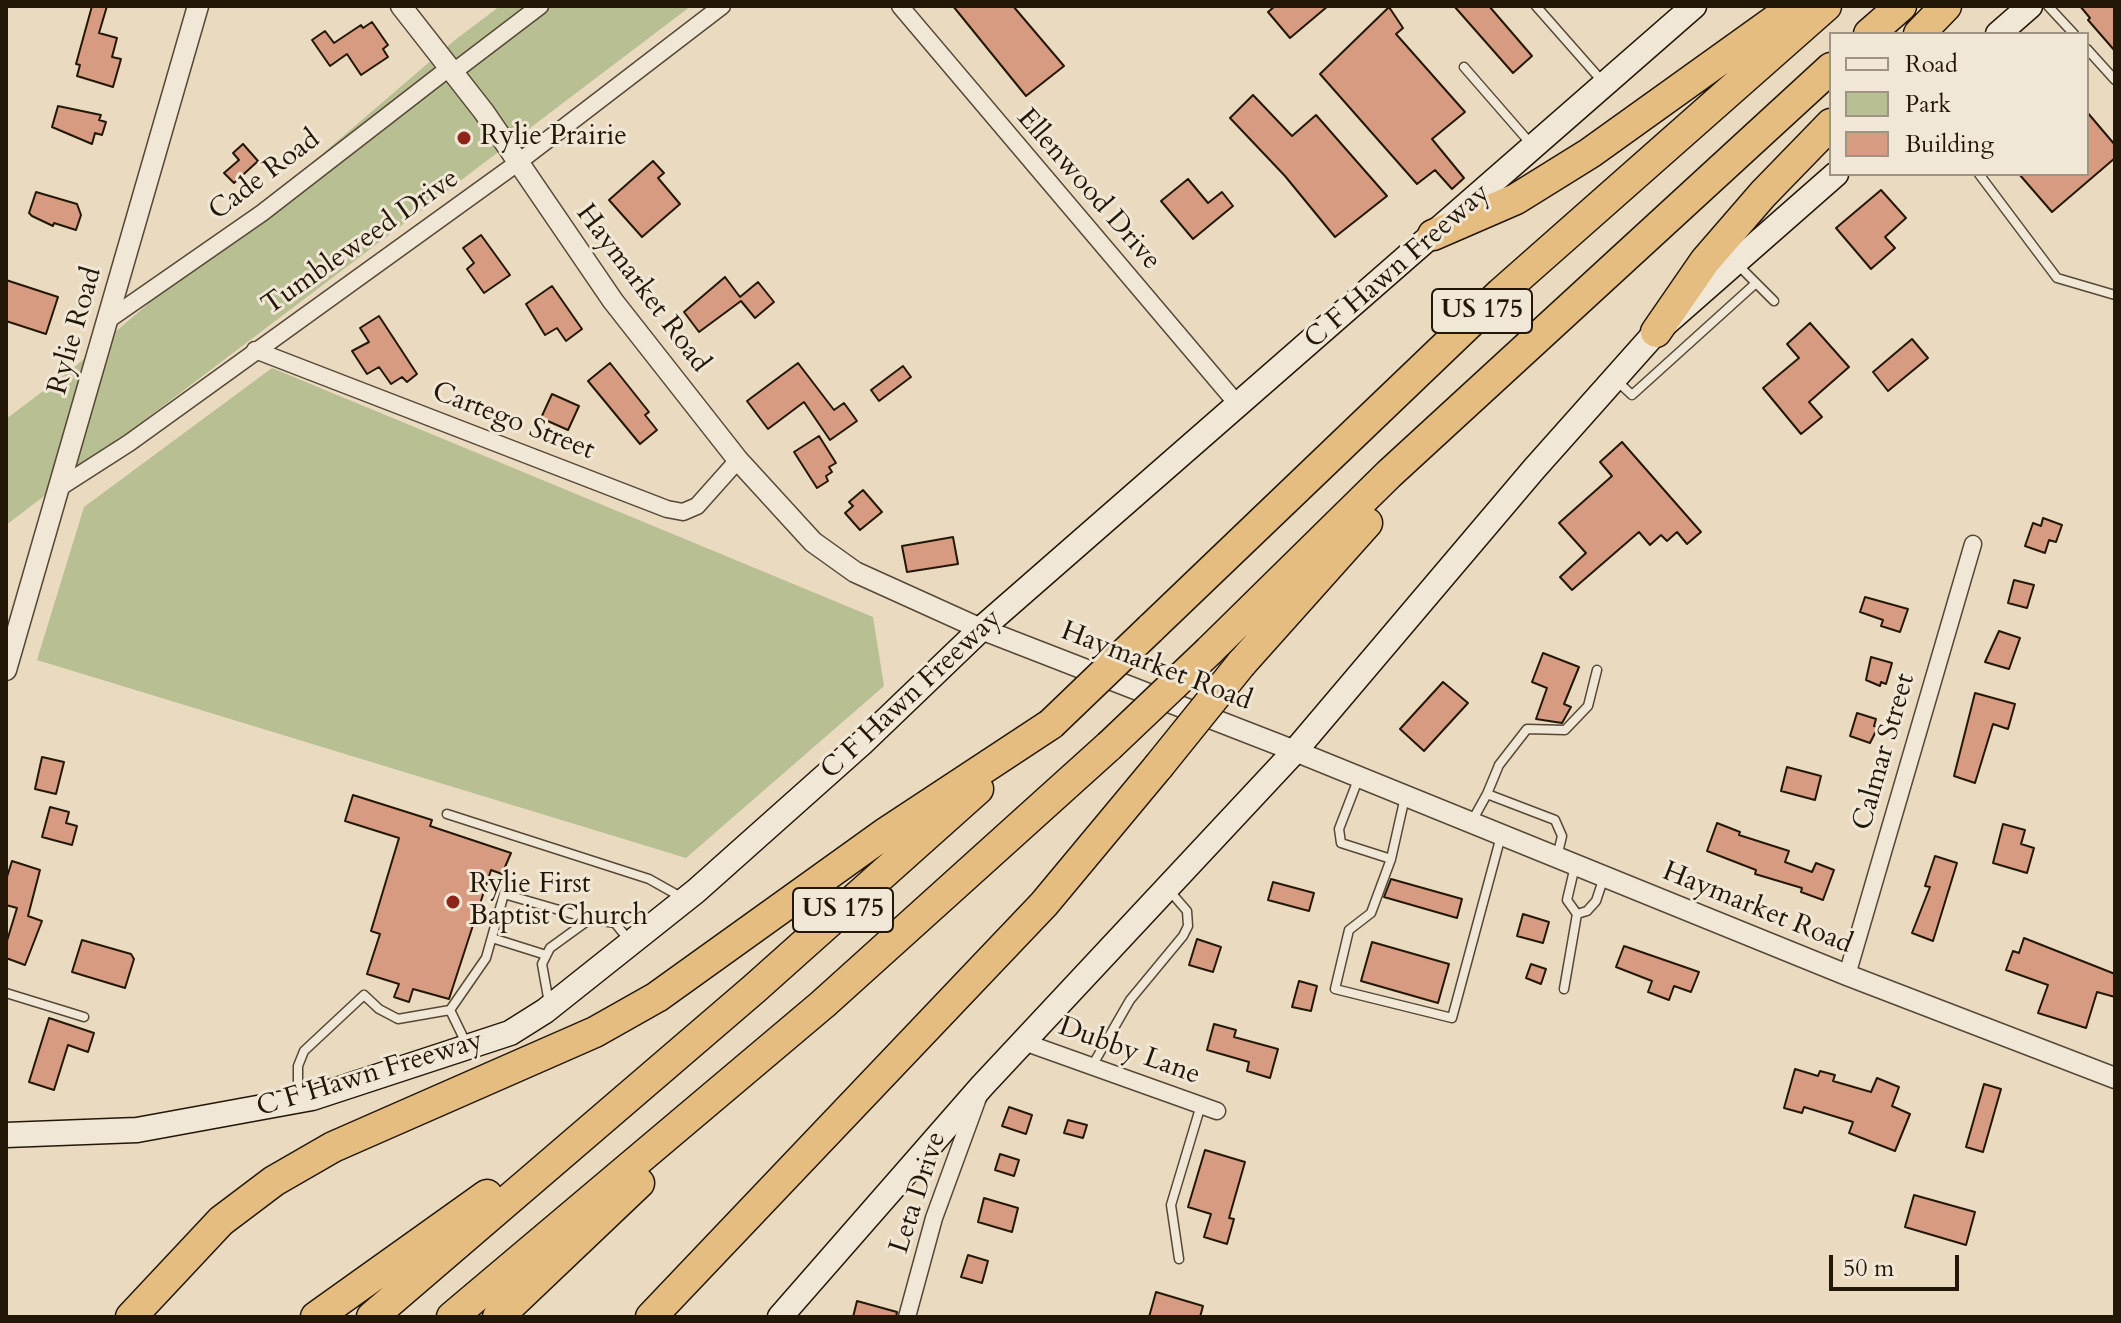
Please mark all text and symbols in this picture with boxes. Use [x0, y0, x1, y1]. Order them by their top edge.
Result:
legend [1829, 32, 2089, 176]
text: Road [1905, 48, 1958, 81]
text: Park [1905, 88, 1951, 121]
street label: Ellenwood Drive [1009, 102, 1167, 278]
place label: Rylie Prairie [480, 121, 627, 155]
street label: Cade Road [203, 123, 327, 229]
text: Building [1905, 128, 1994, 161]
marker: Rylie Prairie [455, 129, 473, 147]
street label: Tumbleweed Drive [256, 163, 466, 323]
street label: C F Hawn Freeway [1298, 177, 1498, 357]
street label: Haymarket Road [568, 198, 716, 380]
street label: Rylie Road [42, 263, 110, 399]
road number: US 175 [1432, 289, 1532, 333]
street label: Cartego Street [427, 376, 599, 468]
street label: C F Hawn Freeway [815, 603, 1009, 787]
street label: Haymarket Road [1056, 615, 1256, 719]
street label: Calmar Street [1847, 670, 1923, 834]
street label: Haymarket Road [1657, 856, 1857, 962]
place label: Rylie First Baptist Church [469, 869, 648, 935]
road number: US 175 [793, 888, 893, 932]
marker: Rylie First Baptist Church [444, 893, 462, 911]
street label: Dubby Lane [1054, 1011, 1204, 1093]
street label: C F Hawn Freeway [253, 1025, 487, 1125]
street label: Leta Drive [884, 1128, 954, 1258]
scale bar [1833, 1239, 1963, 1289]
text: 50 m [1843, 1252, 1894, 1285]

